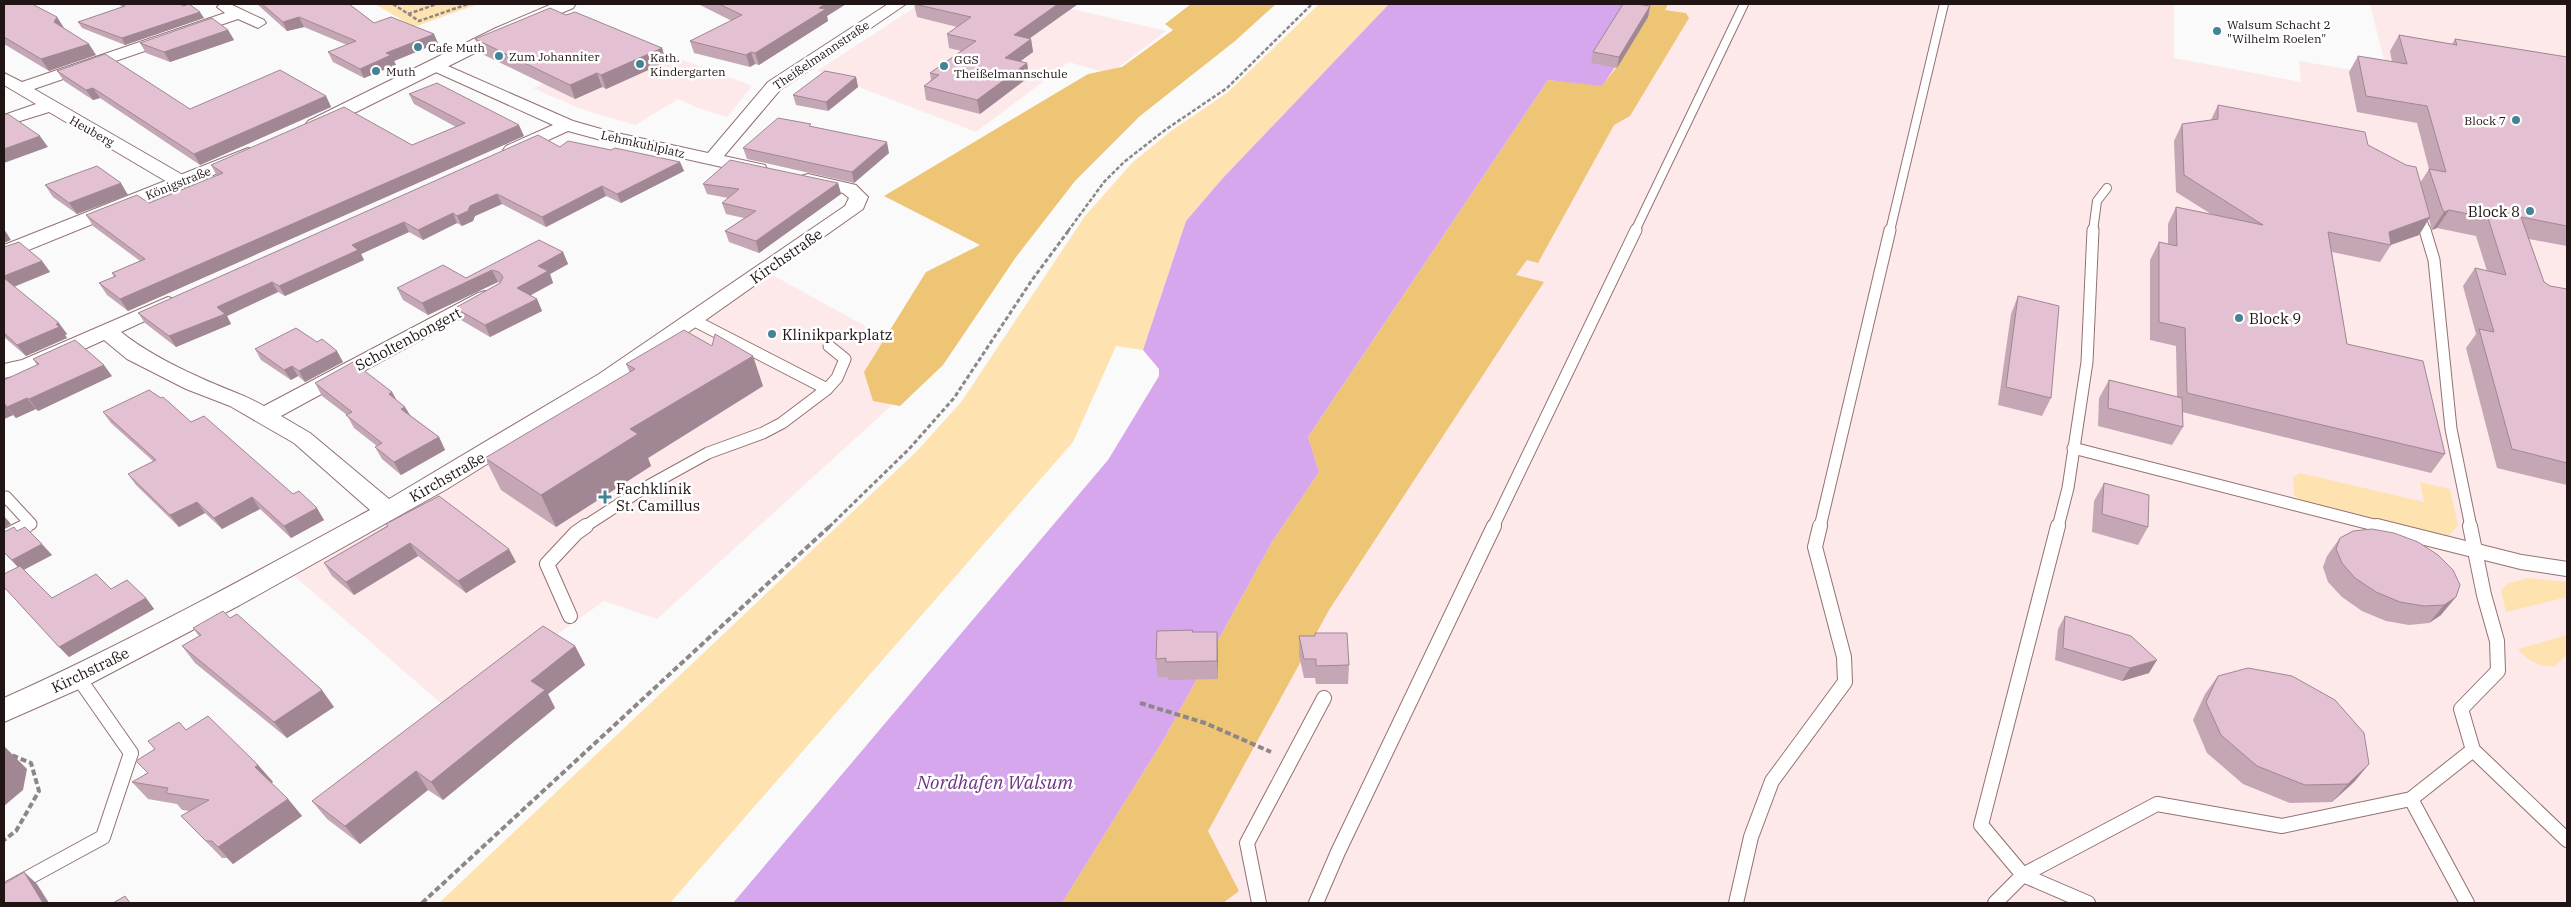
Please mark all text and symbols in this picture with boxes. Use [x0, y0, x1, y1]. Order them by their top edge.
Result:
street label: Theißelmannstraße [770, 17, 872, 93]
place label: Walsum Schacht 2 "Wilhelm Roelen" [2227, 17, 2331, 46]
marker: Walsum Schacht 2 "Wilhelm Roelen" [2211, 25, 2223, 37]
place label: Cafe Muth [428, 40, 486, 55]
marker: Cafe Muth [412, 41, 424, 53]
place label: Zum Johanniter [509, 49, 600, 64]
marker: Zum Johanniter [493, 50, 505, 62]
place label: Kath. Kindergarten [650, 50, 726, 79]
place label: GGS Theißelmannschule [954, 52, 1068, 81]
marker: Kath. Kindergarten [634, 58, 646, 70]
marker: GGS Theißelmannschule [938, 60, 950, 72]
place label: Muth [386, 64, 416, 79]
marker: Muth [370, 65, 382, 77]
street label: Heuberg [67, 112, 117, 150]
place label: Block 7 [2464, 113, 2506, 128]
marker: Block 7 [2510, 114, 2522, 126]
street label: Lehmkuhlplatz [600, 127, 686, 161]
street label: Königstraße [143, 163, 213, 203]
place label: Block 8 [2468, 202, 2520, 221]
marker: Block 8 [2524, 205, 2536, 217]
street label: Kirchstraße [746, 224, 826, 288]
street label: Scholtenbongert [352, 303, 464, 375]
place label: Block 9 [2249, 309, 2301, 328]
marker: Block 9 [2233, 312, 2245, 324]
place label: Klinikparkplatz [782, 325, 893, 344]
marker: Klinikparkplatz [766, 328, 778, 340]
street label: Kirchstraße [406, 448, 488, 506]
place label: Fachklinik St. Camillus [616, 479, 700, 515]
marker: Fachklinik St. Camillus [598, 490, 612, 504]
street label: Kirchstraße [48, 643, 132, 697]
water label: Nordhafen Walsum [916, 770, 1073, 794]

